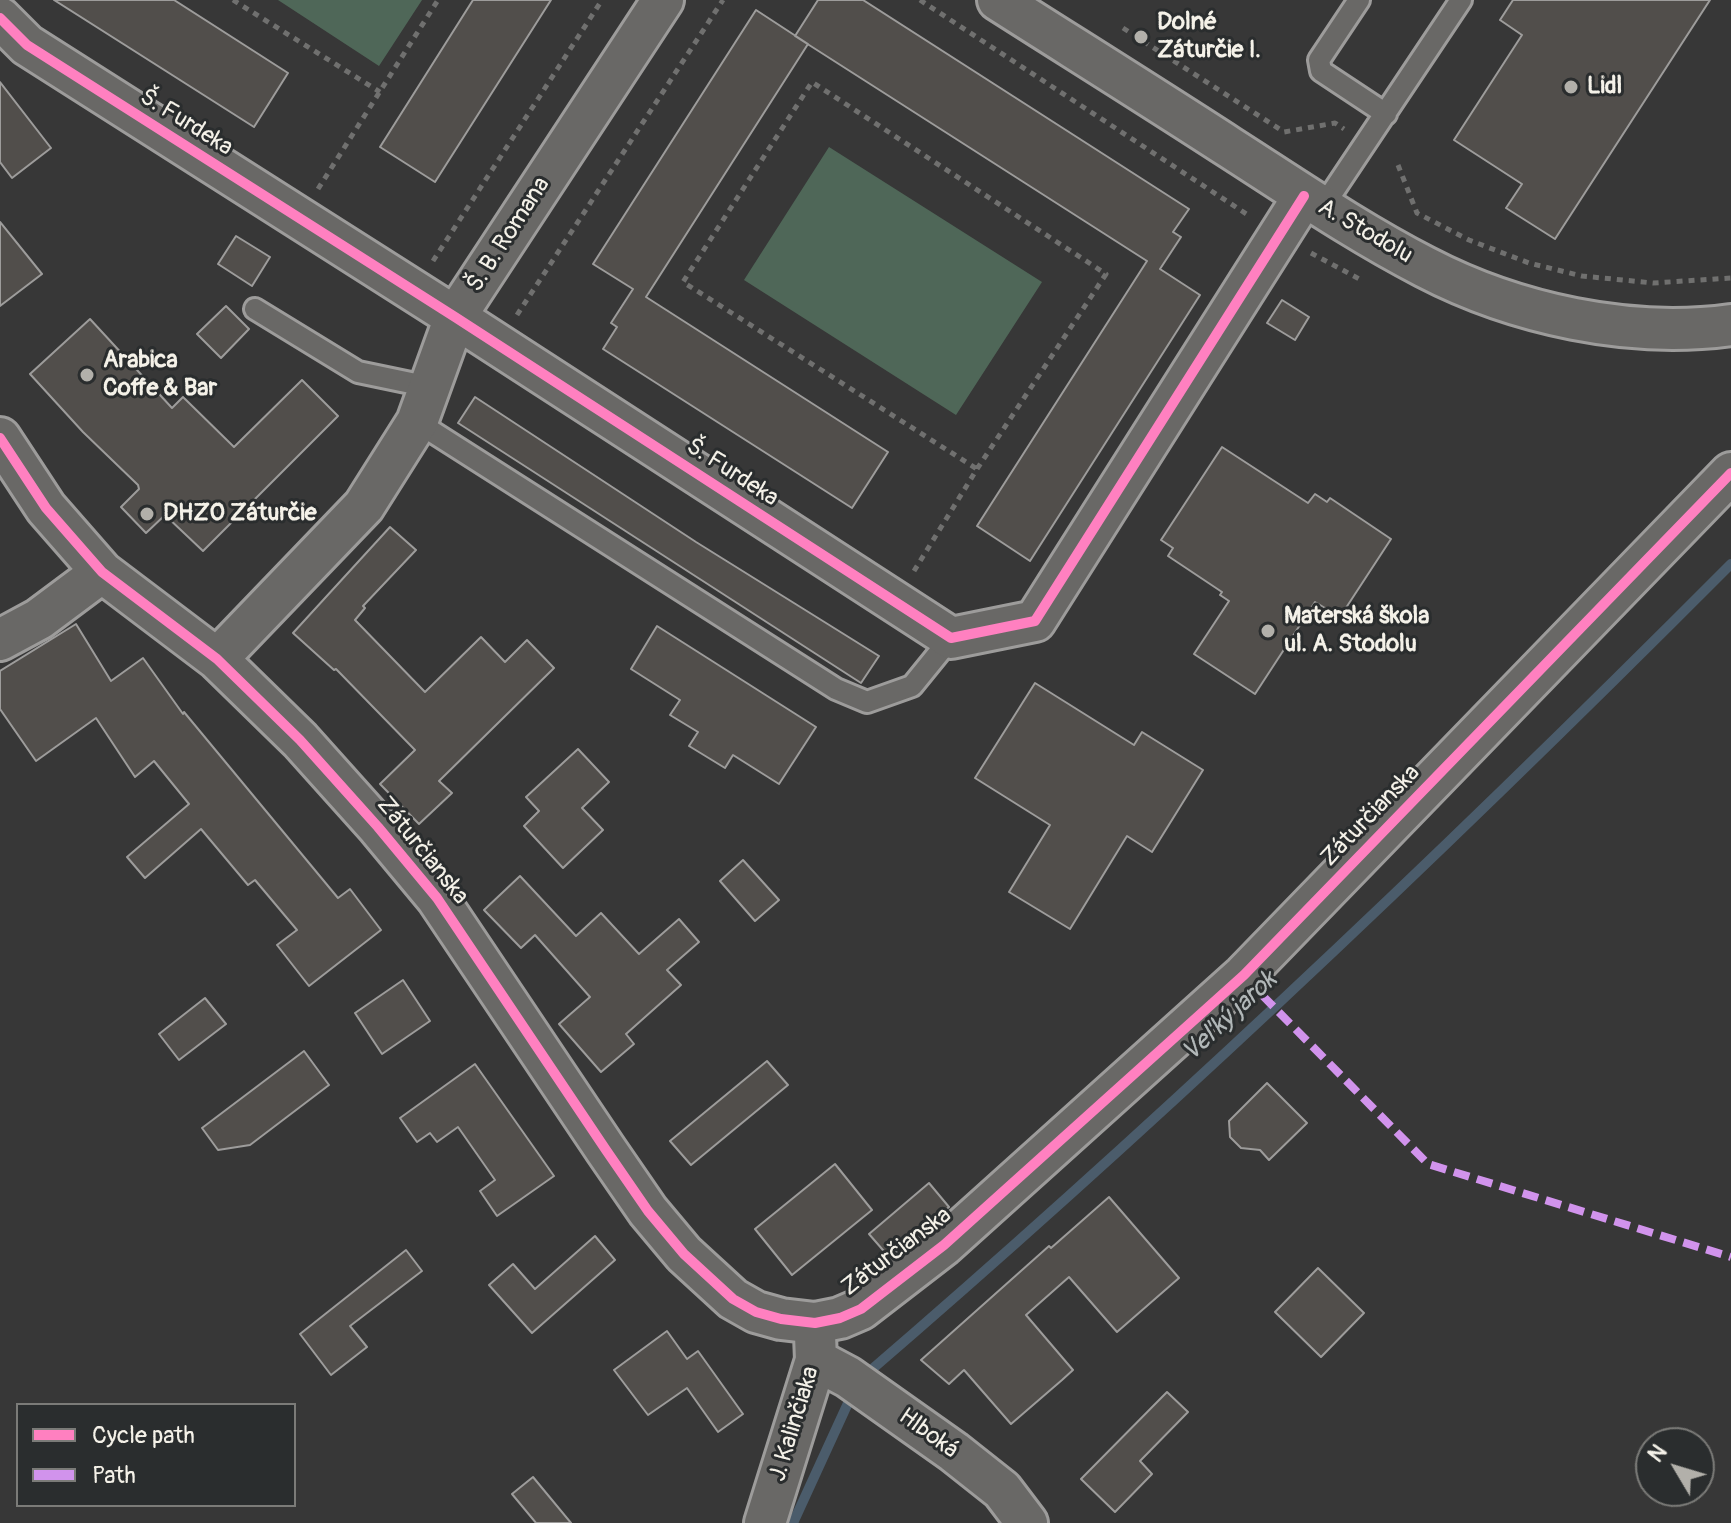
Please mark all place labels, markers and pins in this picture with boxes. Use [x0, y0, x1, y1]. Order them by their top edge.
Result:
place label: Dolné Záturčie I. [1157, 9, 1261, 65]
marker: Dolné Záturčie I. [1132, 28, 1150, 46]
place label: Lidl [1587, 73, 1622, 101]
marker: Lidl [1562, 78, 1580, 96]
place label: Arabica Coffe & Bar [103, 347, 217, 403]
marker: Arabica Coffe & Bar [78, 366, 96, 384]
place label: DHZO Záturčie [163, 500, 316, 528]
marker: DHZO Záturčie [138, 505, 156, 523]
place label: Materská škola ul. A. Stodolu [1284, 603, 1429, 659]
marker: Materská škola ul. A. Stodolu [1259, 622, 1277, 640]

